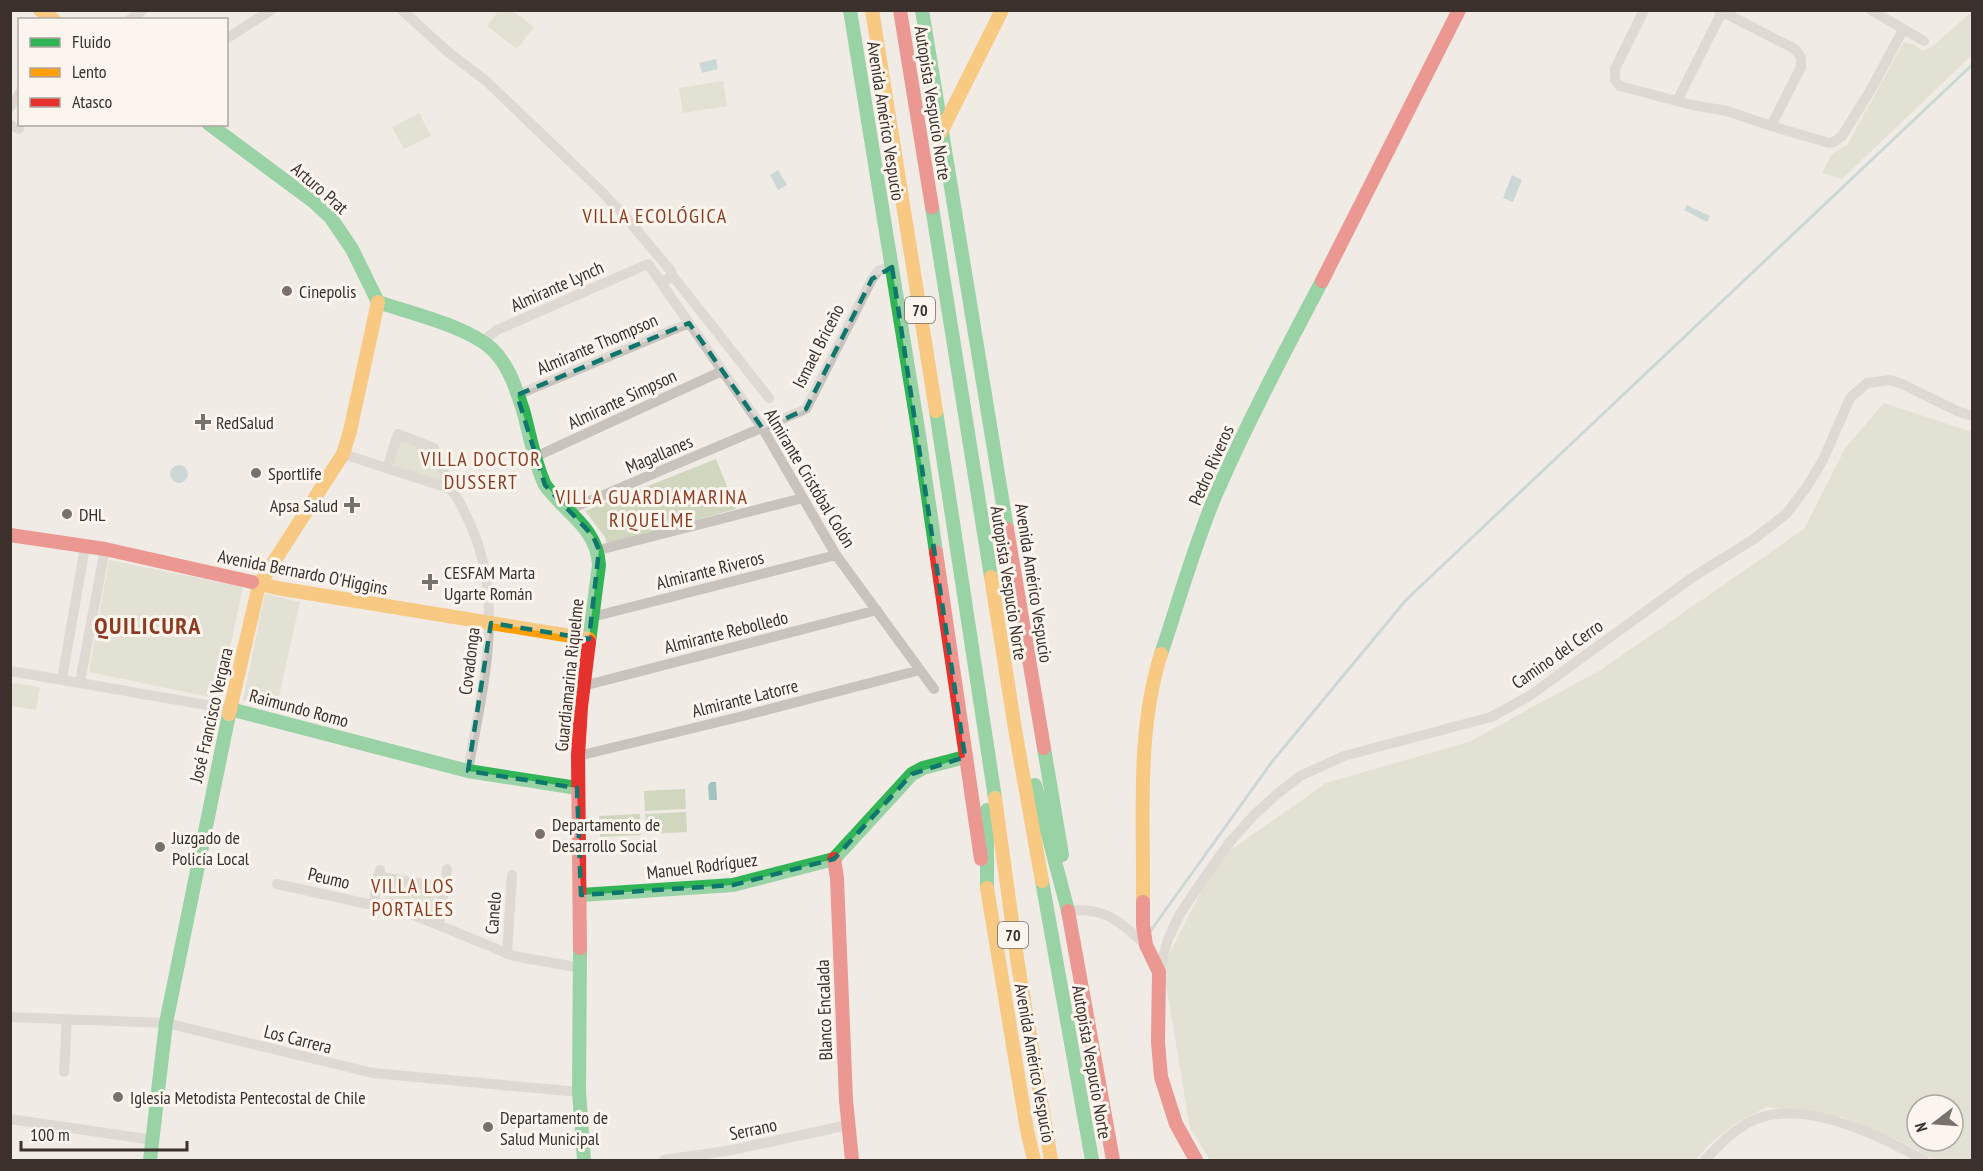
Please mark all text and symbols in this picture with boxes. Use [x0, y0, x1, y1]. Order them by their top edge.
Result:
legend [18, 18, 228, 126]
street label: Autopista Vespucio Norte [909, 24, 957, 182]
text: Fluido [72, 30, 111, 53]
street label: Avenida Américo Vespucio [862, 40, 910, 203]
text: Lento [72, 60, 107, 83]
text: Atasco [72, 90, 113, 113]
street label: Arturo Prat [287, 157, 353, 219]
district label: VILLA ECOLÓGICA [581, 203, 728, 229]
street label: Almirante Lynch [507, 255, 607, 317]
place label: Cinepolis [299, 280, 356, 303]
marker: Cinepolis [280, 284, 294, 298]
road number: 70 [905, 297, 935, 323]
street label: Ismael Briceño [787, 300, 849, 392]
street label: Almirante Thompson [533, 308, 661, 380]
street label: Almirante Simpson [564, 364, 680, 434]
street label: Almirante Cristóbal Colón [759, 404, 861, 552]
place label: RedSalud [216, 411, 274, 434]
marker: RedSalud [194, 413, 212, 431]
street label: Pedro Riveros [1183, 421, 1239, 509]
street label: Magallanes [622, 430, 696, 478]
district label: VILLA DOCTOR DUSSERT [420, 446, 541, 495]
place label: Sportlife [268, 462, 322, 485]
marker: Sportlife [249, 466, 263, 480]
district label: VILLA GUARDIAMARINA RIQUELME [555, 484, 748, 533]
place label: Apsa Salud [270, 494, 338, 517]
marker: Apsa Salud [343, 496, 361, 514]
street label: Avenida Américo Vespucio [1010, 502, 1058, 665]
place label: DHL [79, 503, 106, 526]
street label: Autopista Vespucio Norte [985, 504, 1033, 662]
marker: DHL [60, 507, 74, 521]
street label: Avenida Bernardo O'Higgins [216, 544, 390, 600]
street label: Almirante Riveros [654, 546, 766, 594]
place label: CESFAM Marta Ugarte Román [444, 561, 535, 605]
marker: CESFAM Marta Ugarte Román [421, 573, 439, 591]
street label: Guardiamarina Riquelme [550, 598, 588, 752]
street label: Almirante Rebolledo [662, 605, 790, 658]
district label: QUILICURA [94, 610, 202, 641]
street label: Camino del Cerro [1507, 614, 1607, 694]
street label: Covadonga [453, 626, 485, 696]
street label: José Francisco Vergara [184, 645, 238, 786]
street label: Almirante Latorre [689, 674, 801, 722]
street label: Raimundo Romo [247, 684, 351, 732]
place label: Departamento de Desarrollo Social [552, 813, 660, 857]
place label: Juzgado de Policía Local [171, 826, 250, 870]
marker: Departamento de Desarrollo Social [533, 827, 547, 841]
marker: Juzgado de Policía Local [153, 840, 167, 854]
street label: Manuel Rodríguez [645, 848, 759, 884]
street label: Peumo [306, 862, 352, 894]
district label: VILLA LOS PORTALES [370, 873, 455, 922]
street label: Canelo [480, 891, 506, 935]
road number: 70 [998, 922, 1028, 948]
street label: Blanco Encalada [811, 959, 837, 1061]
street label: Avenida Américo Vespucio [1010, 982, 1060, 1144]
street label: Autopista Vespucio Norte [1067, 983, 1117, 1141]
street label: Los Carrera [262, 1019, 334, 1059]
place label: Iglesia Metodista Pentecostal de Chile [130, 1086, 366, 1109]
marker: Iglesia Metodista Pentecostal de Chile [111, 1090, 125, 1104]
north arrow [1905, 1093, 1965, 1153]
place label: Departamento de Salud Municipal [500, 1106, 608, 1150]
street label: Serrano [727, 1113, 779, 1145]
scale bar [21, 1114, 188, 1152]
marker: Departamento de Salud Municipal [481, 1120, 495, 1134]
text: N [1910, 1120, 1931, 1134]
text: 100 m [30, 1123, 70, 1146]

